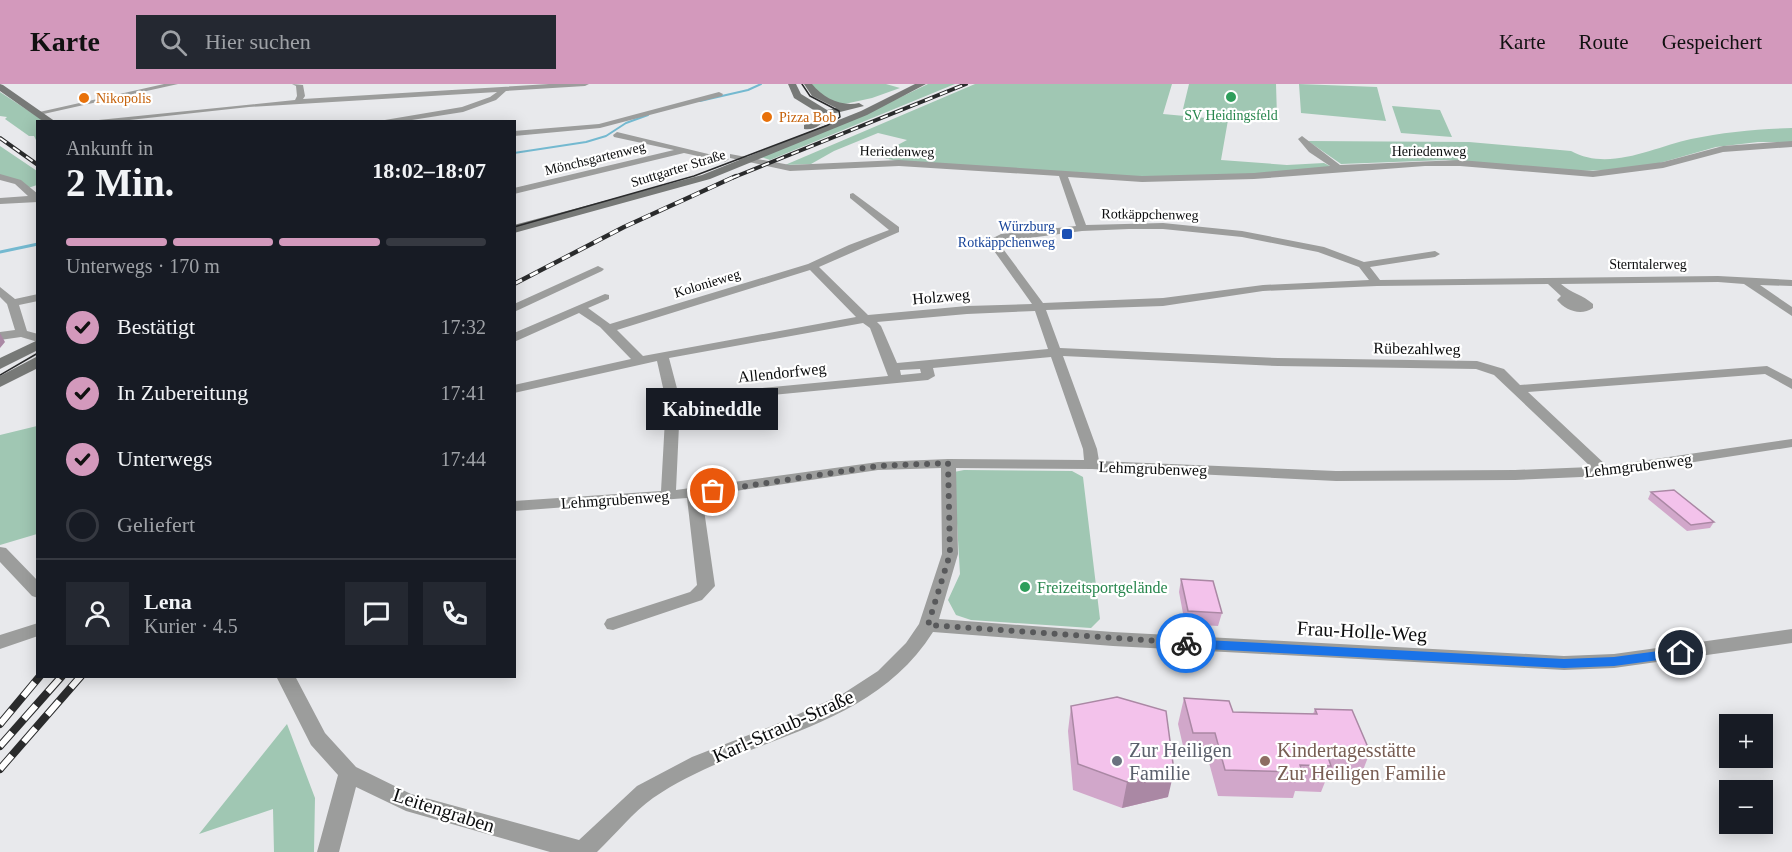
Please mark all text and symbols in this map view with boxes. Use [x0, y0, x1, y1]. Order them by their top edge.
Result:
search box [136, 15, 556, 69]
text: Karte [30, 26, 100, 57]
icon: search [157, 26, 190, 59]
text: Hier suchen [205, 29, 311, 54]
text: Karte [1499, 30, 1546, 54]
text: Route [1579, 30, 1629, 54]
text: Gespeichert [1662, 30, 1762, 54]
marker: SV Heidingsfeld [1224, 90, 1238, 104]
marker: Nikopolis [77, 91, 91, 105]
place label: Nikopolis [96, 91, 151, 106]
place label: SV Heidingsfeld [1184, 108, 1278, 123]
marker: Pizza Bob [760, 110, 774, 124]
place label: Pizza Bob [779, 110, 836, 125]
text: Ankunft in [66, 137, 153, 159]
street label: Mönchsgartenweg [543, 139, 647, 178]
street label: Heriedenweg [860, 143, 934, 160]
street label: Heriedenweg [1392, 144, 1466, 159]
street label: Stuttgarter Straße [629, 147, 727, 190]
text: 18:02–18:07 [372, 158, 486, 183]
text: 2 Min. [66, 161, 174, 204]
street label: Rotkäppchenweg [1101, 206, 1199, 223]
place label: Würzburg Rotkäppchenweg [958, 219, 1055, 250]
marker: Würzburg Rotkäppchenweg [1060, 227, 1074, 241]
text: Unterwegs · 170 m [66, 255, 220, 277]
street label: Sterntalerweg [1609, 257, 1687, 272]
street label: Kolonieweg [672, 266, 742, 301]
street label: Holzweg [912, 286, 971, 308]
icon: check [66, 311, 99, 344]
text: Bestätigt [117, 314, 195, 339]
text: 17:32 [440, 316, 486, 338]
street label: Rübezahlweg [1373, 339, 1461, 359]
street label: Allendorfweg [737, 359, 827, 387]
icon: check [66, 377, 99, 410]
text: In Zubereitung [117, 380, 248, 405]
text: 17:41 [440, 382, 486, 404]
callout: Kabineddle [647, 389, 779, 431]
text: Kabineddle [663, 398, 761, 420]
icon: check [66, 443, 99, 476]
text: Unterwegs [117, 446, 212, 471]
text: 17:44 [440, 448, 486, 470]
street label: Lehmgrubenweg [1583, 450, 1693, 482]
street label: Lehmgrubenweg [1098, 458, 1207, 480]
pin [687, 465, 738, 516]
icon: bag [696, 474, 729, 507]
street label: Lehmgrubenweg [560, 487, 670, 513]
text: Geliefert [117, 512, 195, 537]
place label: Freizeitsportgelände [1037, 579, 1168, 597]
marker: Freizeitsportgelände [1018, 580, 1032, 594]
button: person [66, 582, 129, 645]
button: chat [345, 582, 408, 645]
button: phone [423, 582, 486, 645]
text: Lena [144, 589, 192, 614]
courier [1156, 613, 1216, 673]
text: Kurier · 4.5 [144, 615, 238, 637]
street label: Frau-Holle-Weg [1296, 617, 1428, 646]
icon: bike [1170, 627, 1203, 660]
pin [1655, 627, 1706, 678]
icon: home [1664, 636, 1697, 669]
street label: Karl-Straub-Straße [709, 685, 857, 767]
map controls [1719, 714, 1773, 834]
button: + [1719, 714, 1773, 768]
place label: Zur Heiligen Familie [1129, 739, 1232, 784]
place label: Kindertagesstätte Zur Heiligen Familie [1277, 739, 1446, 785]
marker: Zur Heiligen Familie [1110, 754, 1124, 768]
marker: Kindertagesstätte Zur Heiligen Familie [1258, 754, 1272, 768]
button: − [1719, 780, 1773, 834]
street label: Leitengraben [390, 783, 498, 838]

